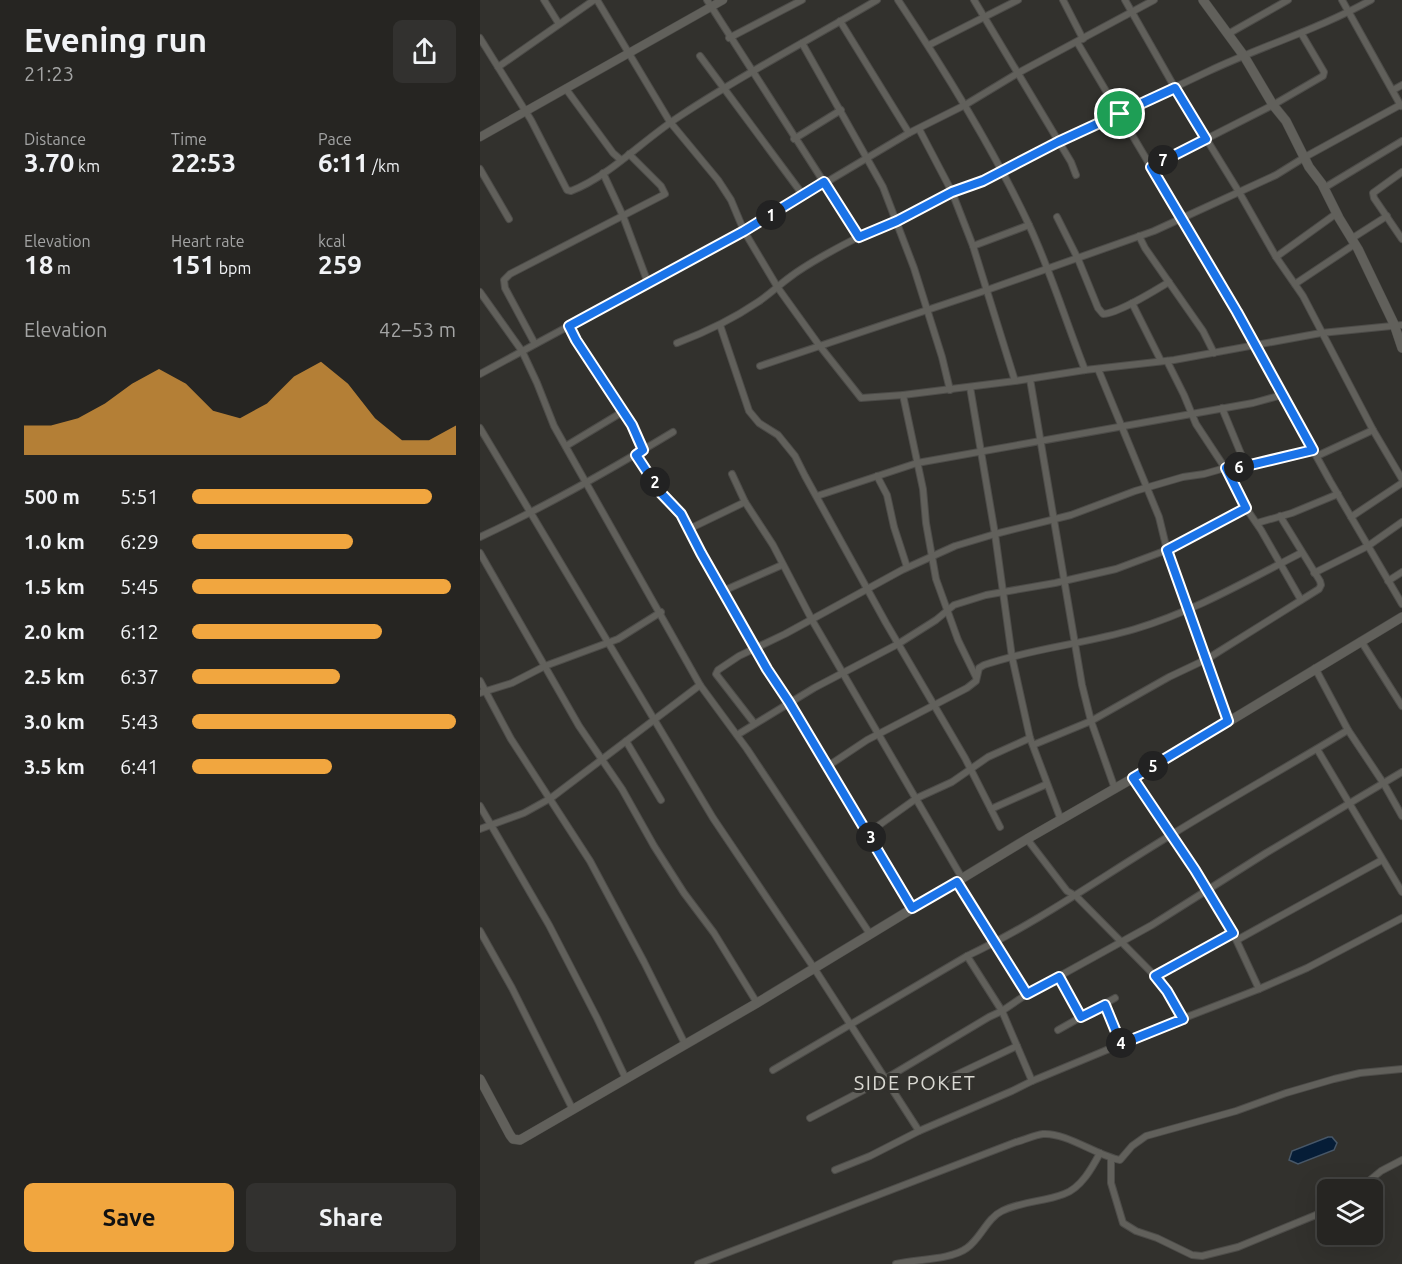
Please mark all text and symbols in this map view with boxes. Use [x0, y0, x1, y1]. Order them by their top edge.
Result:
button: share [393, 20, 456, 83]
text: Evening run [24, 21, 207, 58]
text: 21:23 [24, 62, 74, 85]
pin [1094, 88, 1145, 139]
icon: arrive [1103, 97, 1136, 130]
text: Distance [24, 130, 86, 148]
text: Time [171, 130, 207, 148]
text: Pace [318, 130, 352, 148]
pin: 7 [1148, 145, 1178, 175]
text: 3.70 [24, 148, 74, 177]
text: 22:53 [171, 148, 236, 177]
text: 6:11 [318, 148, 368, 177]
text: 7 [1158, 151, 1168, 169]
text: km [74, 157, 100, 175]
text: /km [368, 157, 400, 175]
pin: 1 [756, 200, 786, 230]
text: 1 [766, 206, 776, 224]
text: Elevation [24, 232, 91, 250]
text: Heart rate [171, 232, 245, 250]
text: kcal [318, 232, 346, 250]
text: 18 [24, 250, 53, 279]
text: 151 [171, 250, 215, 279]
text: 259 [318, 250, 362, 279]
text: m [53, 259, 71, 277]
text: bpm [215, 259, 251, 277]
text: Elevation [24, 318, 107, 341]
text: 42–53 m [379, 318, 456, 341]
pin: 6 [1224, 452, 1254, 482]
text: 6 [1234, 458, 1244, 476]
pin: 2 [640, 467, 670, 497]
text: 2 [650, 473, 660, 491]
text: 500 m [24, 485, 80, 508]
text: 5:51 [120, 485, 159, 508]
text: 1.0 km [24, 530, 85, 553]
text: 6:29 [120, 530, 159, 553]
text: 1.5 km [24, 575, 85, 598]
text: 5:45 [120, 575, 159, 598]
text: 2.0 km [24, 620, 85, 643]
text: 6:12 [120, 620, 159, 643]
text: 2.5 km [24, 665, 85, 688]
text: 6:37 [120, 665, 159, 688]
text: 3.0 km [24, 710, 85, 733]
text: 5:43 [120, 710, 159, 733]
pin: 5 [1138, 751, 1168, 781]
text: 3.5 km [24, 755, 85, 778]
text: 6:41 [120, 755, 159, 778]
text: 5 [1148, 757, 1158, 775]
pin: 3 [856, 822, 886, 852]
text: 3 [866, 828, 876, 846]
pin: 4 [1106, 1028, 1136, 1058]
text: 4 [1116, 1034, 1126, 1052]
district label: SIDE POKET [854, 1071, 976, 1094]
map controls [1317, 1179, 1383, 1245]
button: layers [1317, 1179, 1383, 1245]
button: Save [24, 1183, 234, 1252]
button: Share [246, 1183, 456, 1252]

